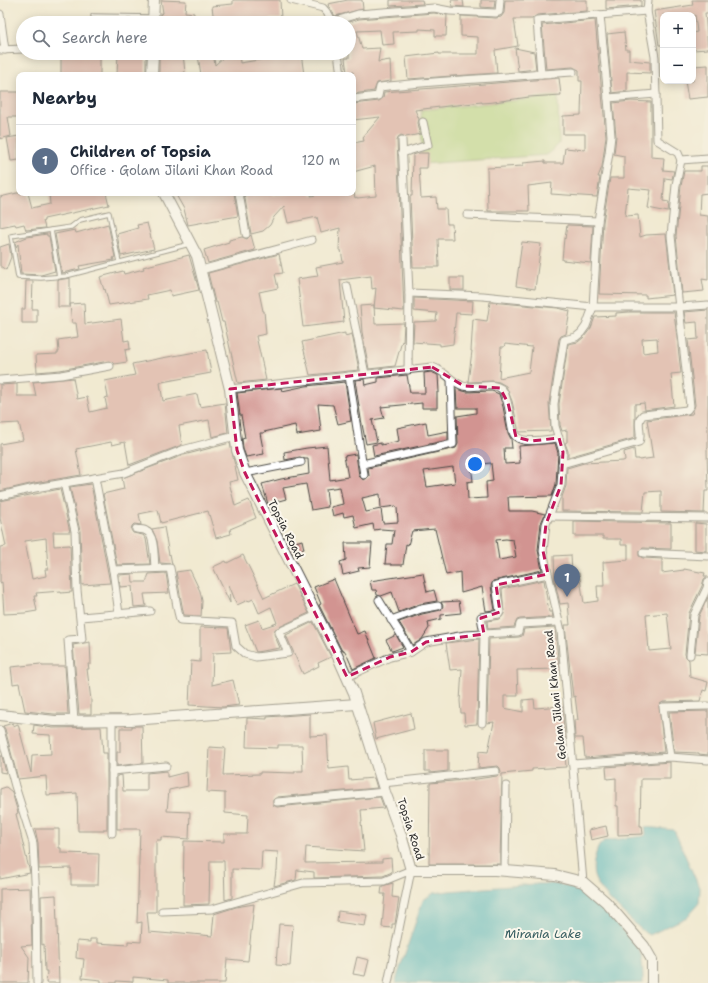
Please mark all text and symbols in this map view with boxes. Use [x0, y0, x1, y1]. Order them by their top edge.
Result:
map controls [660, 12, 696, 84]
button: + [660, 12, 696, 48]
search box [16, 16, 356, 60]
icon: search [30, 27, 52, 49]
text: Search here [62, 28, 148, 48]
button: − [660, 48, 696, 84]
text: Nearby [32, 87, 97, 109]
text: Children of Topsia [70, 142, 211, 162]
text: 1 [42, 152, 48, 169]
text: 120 m [302, 152, 340, 169]
text: Office · Golam Jilani Khan Road [70, 162, 273, 179]
your location [465, 454, 485, 474]
street label: Topsia Road [264, 497, 307, 561]
pin: 1 [554, 564, 580, 597]
street label: Golam Jilani Khan Road [541, 629, 570, 760]
street label: Topsia Road [393, 796, 428, 862]
water label: Mirania Lake [505, 926, 581, 942]

